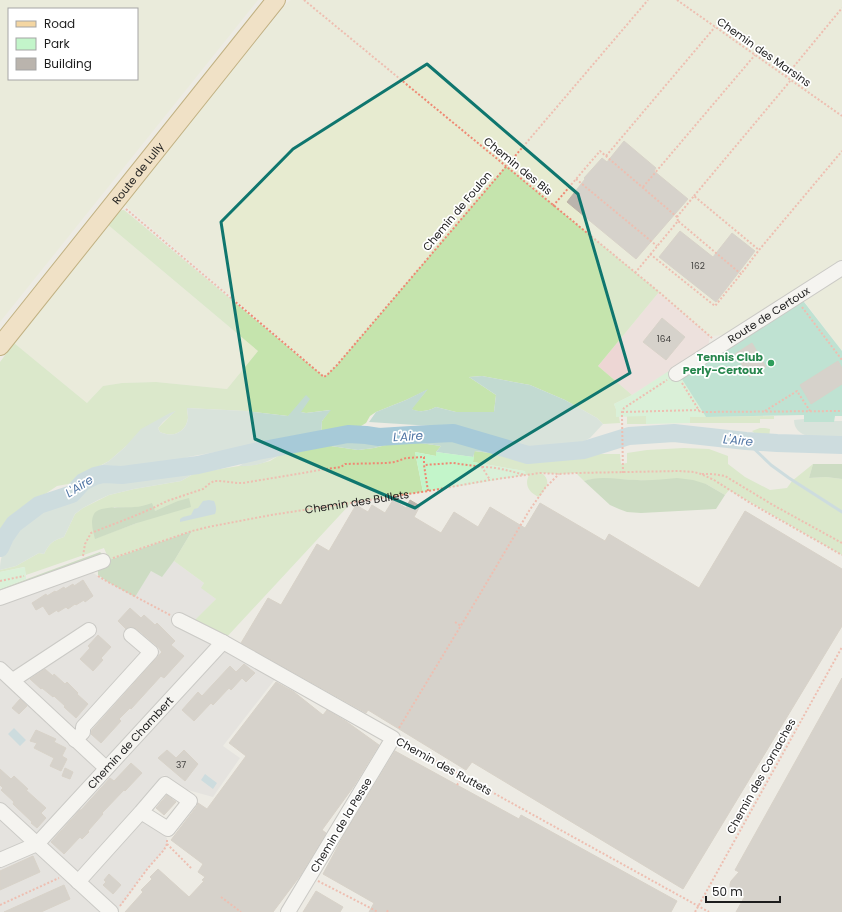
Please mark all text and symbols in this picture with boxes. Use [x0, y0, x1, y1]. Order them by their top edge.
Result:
legend [8, 8, 138, 80]
street label: Chemin des Marsins [714, 13, 814, 91]
text: Road [44, 15, 75, 32]
text: Park [44, 35, 71, 52]
text: Building [44, 55, 92, 72]
street label: Chemin des Bis [480, 133, 556, 199]
street label: Route de Lully [108, 138, 168, 208]
street label: Chemin de Foulon [419, 168, 495, 254]
house number: 162 [691, 260, 705, 272]
street label: Route de Certoux [725, 282, 813, 347]
house number: 164 [657, 333, 671, 345]
place label: Tennis Club Perly-Certoux [683, 349, 764, 378]
marker: Tennis Club Perly-Certoux [766, 358, 776, 368]
water label: L'Aire [393, 427, 424, 445]
water label: L'Aire [722, 430, 754, 450]
water label: L'Aire [62, 471, 97, 501]
street label: Chemin des Bullets [304, 486, 410, 518]
street label: Chemin de Chambert [84, 693, 177, 792]
street label: Chemin des Cornaches [723, 715, 800, 837]
street label: Chemin des Ruttets [393, 733, 495, 799]
house number: 37 [176, 759, 186, 771]
street label: Chemin de la Pesse [306, 774, 376, 875]
scale bar [706, 878, 780, 904]
text: 50 m [712, 883, 743, 900]

